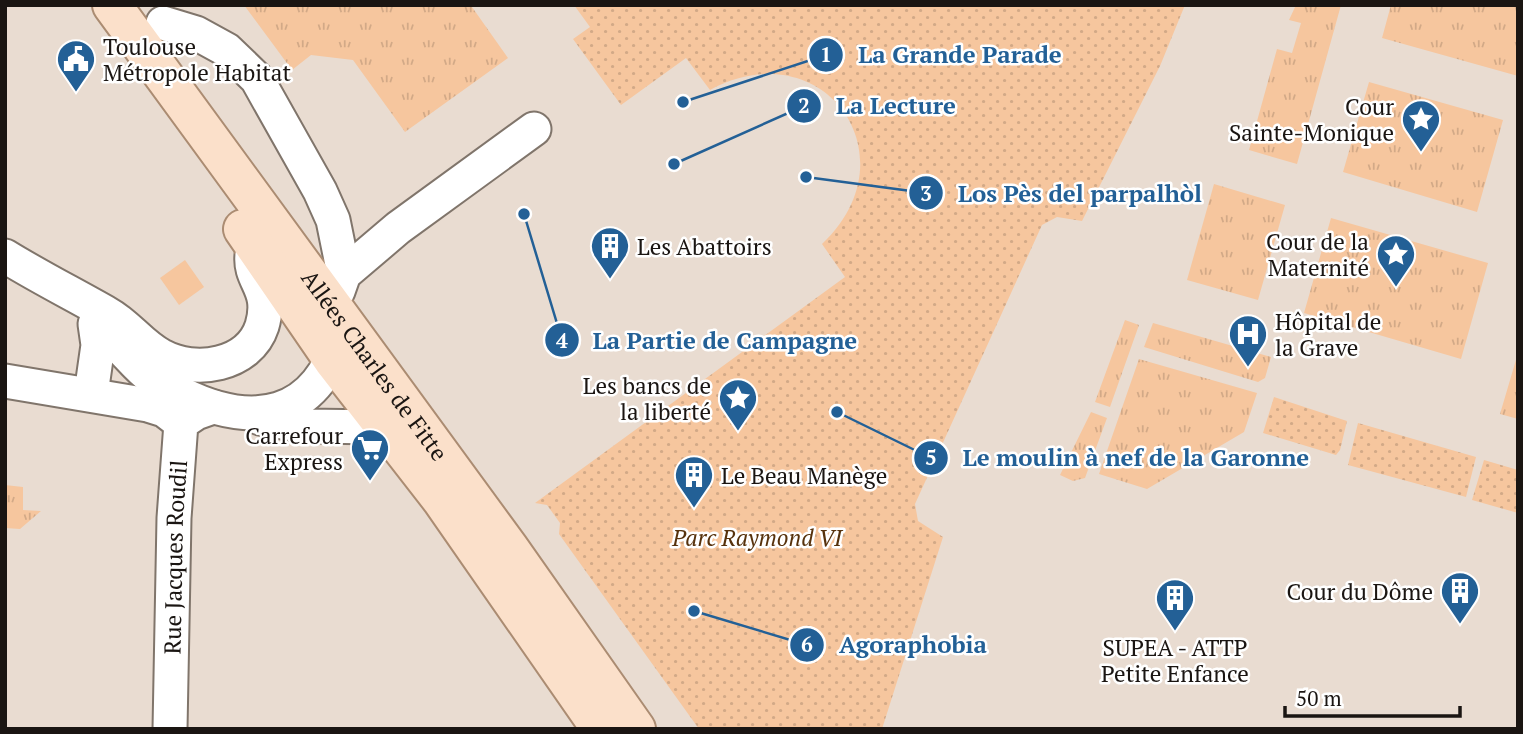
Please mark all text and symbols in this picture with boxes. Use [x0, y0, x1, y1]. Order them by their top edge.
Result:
place label: Toulouse Métropole Habitat [103, 31, 291, 88]
callout: La Grande Parade [809, 32, 1075, 77]
public building icon: Toulouse Métropole Habitat [55, 38, 97, 93]
text: La Grande Parade [858, 38, 1062, 70]
text: 1 [820, 40, 832, 68]
callout: La Lecture [787, 83, 969, 128]
text: La Lecture [836, 89, 956, 121]
text: 2 [798, 91, 810, 119]
place label: Cour Sainte-Monique [1229, 91, 1394, 148]
place icon: Cour Sainte-Monique [1400, 98, 1442, 153]
callout: Los Pès del parpalhòl [909, 171, 1216, 216]
text: Los Pès del parpalhòl [958, 177, 1202, 209]
text: 3 [920, 179, 932, 207]
building icon: Les Abattoirs [589, 225, 631, 280]
place label: Cour de la Maternité [1266, 226, 1369, 283]
place label: Les Abattoirs [637, 231, 772, 262]
place icon: Cour de la Maternité [1375, 233, 1417, 288]
street label: Allées Charles de Fitte [295, 263, 455, 467]
place label: Hôpital de la Grave [1275, 306, 1381, 363]
hospital icon: Hôpital de la Grave [1227, 313, 1269, 368]
callout: La Partie de Campagne [544, 318, 871, 363]
text: La Partie de Campagne [593, 324, 857, 356]
text: 4 [556, 326, 568, 354]
place label: Les bancs de la liberté [583, 370, 711, 427]
place icon: Les bancs de la liberté [717, 377, 759, 432]
place label: Carrefour Express [245, 420, 343, 477]
supermarket icon: Carrefour Express [349, 427, 391, 482]
callout: Le moulin à nef de la Garonne [914, 435, 1324, 480]
text: Le moulin à nef de la Garonne [963, 441, 1309, 473]
text: 5 [925, 443, 937, 471]
building icon: Le Beau Manège [673, 454, 715, 509]
street label: Rue Jacques Roudil [156, 459, 194, 655]
place label: Le Beau Manège [721, 460, 887, 491]
park label: Parc Raymond VI [671, 522, 844, 553]
building icon: Cour du Dôme [1439, 570, 1481, 625]
place label: Cour du Dôme [1286, 576, 1433, 607]
building icon: SUPEA - ATTP Petite Enfance [1154, 577, 1196, 632]
callout: Agoraphobia [790, 622, 1001, 667]
text: Agoraphobia [839, 628, 988, 660]
text: 6 [801, 630, 813, 658]
place label: SUPEA - ATTP Petite Enfance [1101, 632, 1249, 689]
scale bar [1285, 674, 1460, 718]
text: 50 m [1296, 684, 1342, 712]

